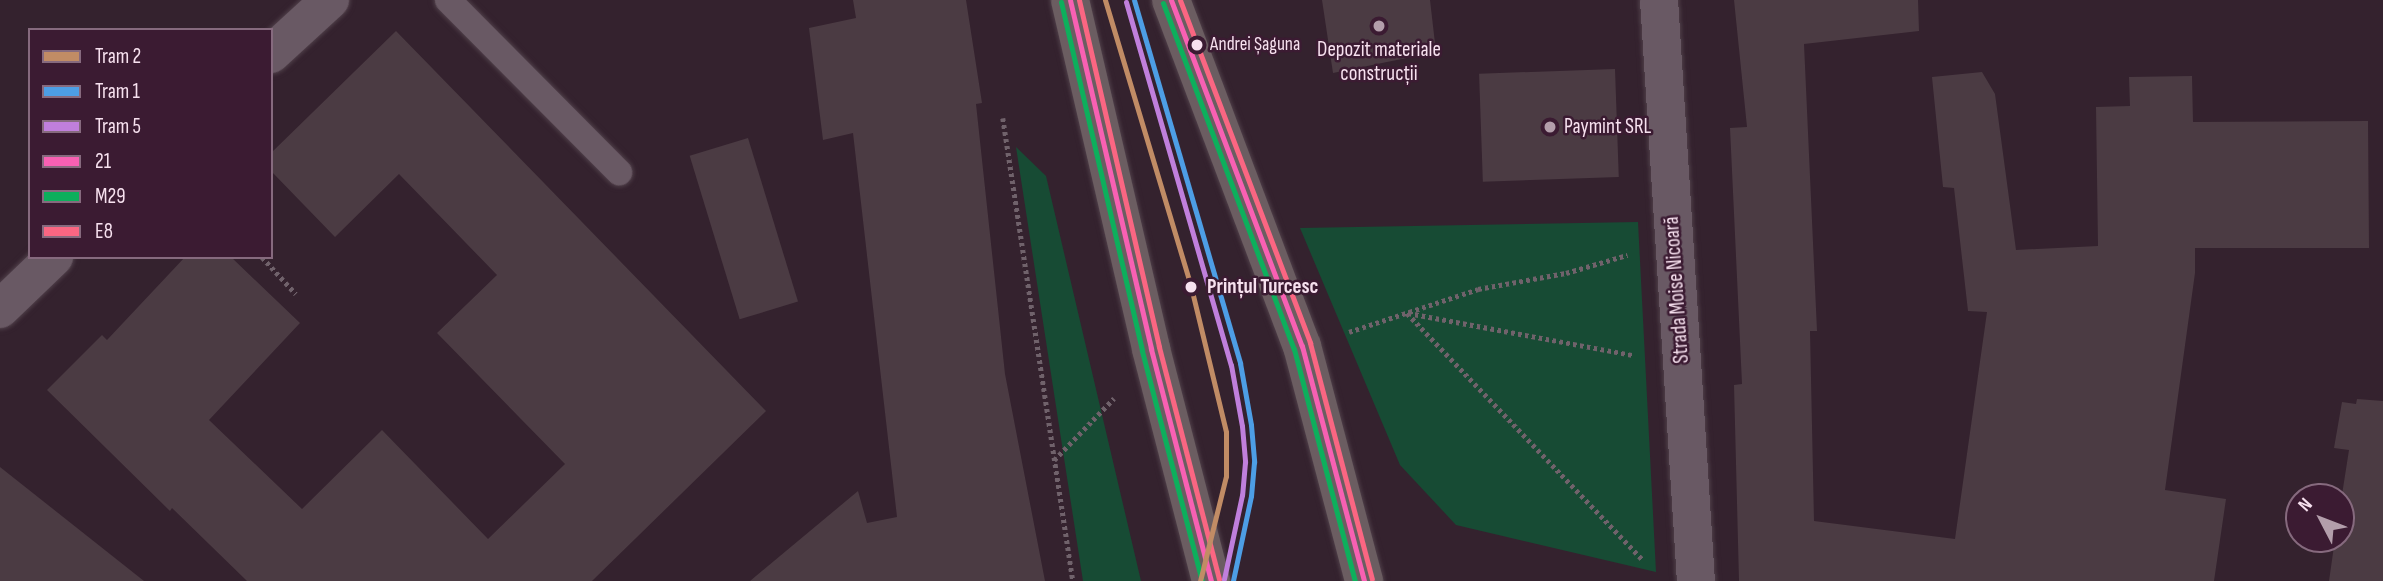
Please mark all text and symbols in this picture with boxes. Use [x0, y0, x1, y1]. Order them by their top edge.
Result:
marker: Depozit materiale construcții [1371, 18, 1387, 34]
legend [28, 28, 273, 259]
place label: Andrei Șaguna [1210, 34, 1300, 56]
place label: Depozit materiale construcții [1317, 37, 1441, 87]
marker: Andrei Șaguna [1190, 38, 1204, 52]
text: Tram 2 [95, 44, 141, 69]
text: Tram 1 [95, 79, 140, 104]
text: Tram 5 [95, 114, 141, 139]
place label: Paymint SRL [1564, 114, 1651, 140]
marker: Paymint SRL [1542, 119, 1558, 135]
text: 21 [95, 149, 111, 174]
text: M29 [95, 184, 125, 209]
street label: Strada Moise Nicoară [1659, 216, 1695, 364]
text: E8 [95, 219, 113, 244]
place label: Prințul Turcesc [1207, 274, 1318, 300]
marker: Prințul Turcesc [1181, 277, 1201, 297]
north arrow [2285, 483, 2355, 553]
text: N [2294, 493, 2317, 516]

